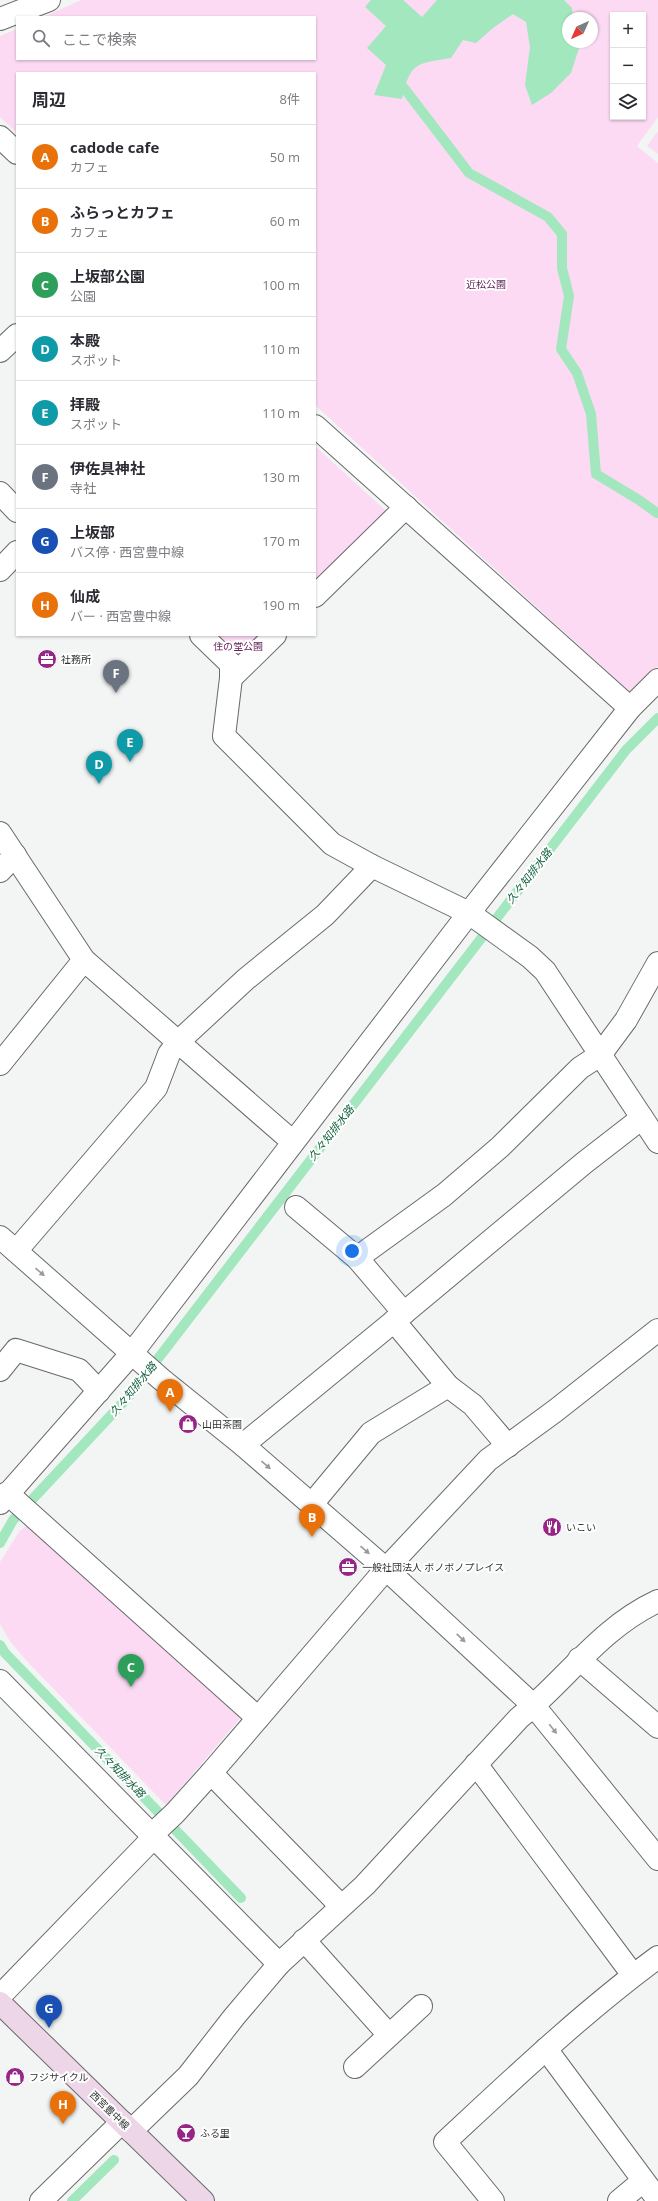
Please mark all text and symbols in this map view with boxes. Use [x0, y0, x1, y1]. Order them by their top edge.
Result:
north arrow [562, 12, 598, 48]
map controls [610, 12, 646, 120]
button: + [610, 12, 646, 48]
search box [16, 16, 316, 60]
icon: search [30, 27, 52, 49]
text: ここで検索 [62, 29, 137, 49]
button: − [610, 48, 646, 84]
button: layers [610, 84, 646, 120]
text: 周辺 [32, 88, 66, 111]
text: 8件 [280, 90, 300, 108]
text: cadode cafe [70, 137, 159, 157]
text: A [41, 148, 49, 166]
text: 50 m [270, 148, 300, 166]
text: カフェ [70, 158, 109, 176]
text: ふらっとカフェ [70, 202, 175, 222]
text: B [41, 212, 49, 230]
text: 60 m [270, 212, 300, 230]
text: カフェ [70, 223, 109, 241]
text: 上坂部公園 [70, 266, 145, 286]
text: C [41, 276, 49, 294]
text: 100 m [262, 276, 300, 294]
park label: 近松公園 [466, 277, 506, 291]
text: 公園 [70, 287, 96, 305]
text: 本殿 [70, 330, 100, 350]
text: D [40, 340, 50, 358]
text: 110 m [262, 340, 300, 358]
text: スポット [70, 351, 122, 369]
text: 拝殿 [70, 394, 100, 414]
text: E [41, 404, 49, 422]
text: 110 m [262, 404, 300, 422]
text: スポット [70, 415, 122, 433]
text: 伊佐具神社 [70, 458, 145, 478]
text: F [41, 468, 49, 486]
text: 130 m [262, 468, 300, 486]
text: 寺社 [70, 479, 96, 497]
text: 上坂部 [70, 522, 115, 542]
text: G [40, 532, 50, 550]
text: 170 m [262, 532, 300, 550]
text: バス停 · 西宮豊中線 [70, 543, 184, 561]
text: 仙成 [70, 586, 100, 606]
text: H [40, 596, 50, 614]
text: 190 m [262, 596, 300, 614]
text: バー · 西宮豊中線 [70, 607, 171, 625]
park label: 住の堂公園 [213, 639, 263, 653]
office icon: 社務所 [36, 648, 58, 670]
place label: 社務所 [61, 652, 91, 666]
pin: F [103, 660, 129, 693]
pin: E [117, 729, 143, 762]
pin: D [86, 751, 112, 784]
water label: 久々知排水路 [502, 844, 555, 906]
water label: 久々知排水路 [304, 1101, 357, 1163]
your location [342, 1241, 362, 1261]
one-way arrow [35, 1268, 45, 1277]
water label: 久々知排水路 [106, 1358, 160, 1419]
pin: A [157, 1379, 183, 1412]
shop icon: 山田茶園 [177, 1413, 199, 1435]
place label: 山田茶園 [202, 1417, 242, 1431]
one-way arrow [261, 1461, 272, 1470]
pin: B [299, 1504, 325, 1537]
restaurant icon: いこい [541, 1516, 563, 1538]
place label: いこい [566, 1520, 596, 1534]
one-way arrow [360, 1546, 370, 1555]
office icon: 一般社団法人 ポノポノプレイス [337, 1556, 359, 1578]
place label: 一般社団法人 ポノポノプレイス [362, 1560, 504, 1574]
one-way arrow [456, 1633, 466, 1643]
pin: C [118, 1654, 144, 1687]
one-way arrow [548, 1724, 557, 1735]
water label: 久々知排水路 [92, 1743, 149, 1801]
pin: G [36, 1995, 62, 2028]
shop icon: フジサイクル [4, 2066, 26, 2088]
place label: フジサイクル [29, 2070, 89, 2084]
street label: 西宮豊中線 [87, 2088, 133, 2132]
pin: H [50, 2091, 76, 2124]
bar icon: ふる里 [175, 2122, 197, 2144]
place label: ふる里 [200, 2126, 230, 2140]

